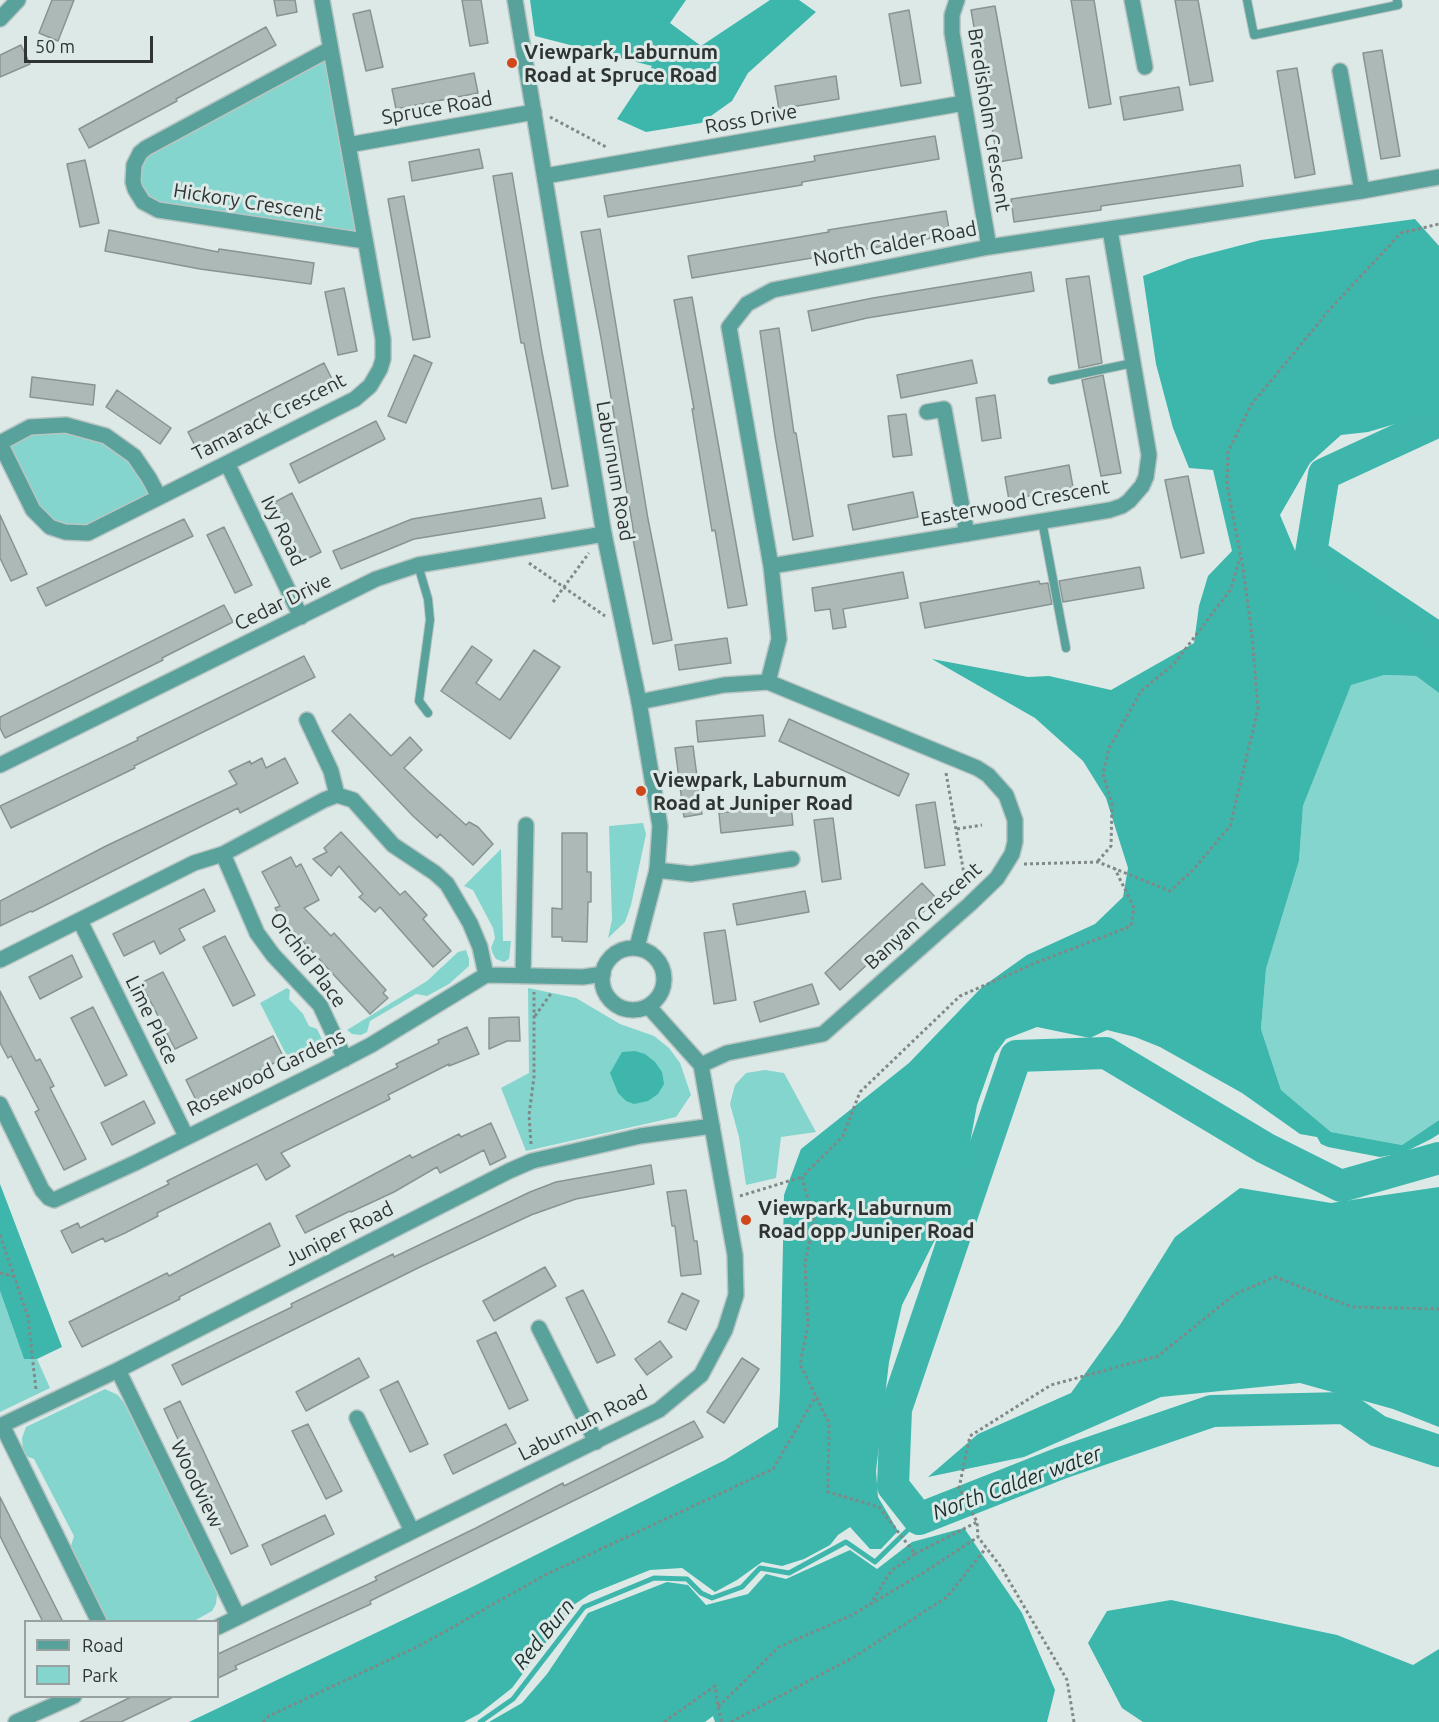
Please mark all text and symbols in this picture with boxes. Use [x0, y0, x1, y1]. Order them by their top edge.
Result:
scale bar [27, 24, 156, 62]
street label: Bredisholm Crescent [963, 26, 1015, 214]
text: 50 m [35, 36, 75, 56]
place label: Viewpark, Laburnum Road at Spruce Road [524, 40, 718, 87]
marker: Viewpark, Laburnum Road at Spruce Road [505, 56, 519, 70]
street label: Spruce Road [380, 86, 494, 130]
street label: Ross Drive [703, 99, 799, 139]
street label: Hickory Crescent [172, 178, 324, 226]
street label: North Calder Road [811, 216, 979, 272]
street label: Tamarack Crescent [188, 368, 350, 466]
street label: Laburnum Road [591, 399, 639, 543]
street label: Easterwood Crescent [919, 475, 1111, 531]
street label: Ivy Road [256, 492, 310, 570]
street label: Cedar Drive [231, 568, 335, 636]
place label: Viewpark, Laburnum Road at Juniper Road [653, 768, 853, 815]
marker: Viewpark, Laburnum Road at Juniper Road [634, 784, 648, 798]
street label: Banyan Crescent [860, 857, 986, 975]
street label: Orchid Place [264, 908, 352, 1012]
street label: Lime Place [120, 972, 184, 1068]
street label: Rosewood Gardens [183, 1024, 349, 1122]
street label: Juniper Road [281, 1196, 397, 1272]
place label: Viewpark, Laburnum Road opp Juniper Road [758, 1196, 975, 1243]
marker: Viewpark, Laburnum Road opp Juniper Road [739, 1213, 753, 1227]
street label: Laburnum Road [514, 1380, 652, 1466]
street label: Woodview [166, 1436, 228, 1532]
water label: North Calder water [929, 1441, 1105, 1525]
water label: Red Burn [508, 1594, 580, 1674]
legend [24, 1620, 219, 1698]
text: Road [82, 1635, 124, 1655]
text: Park [82, 1665, 118, 1685]

